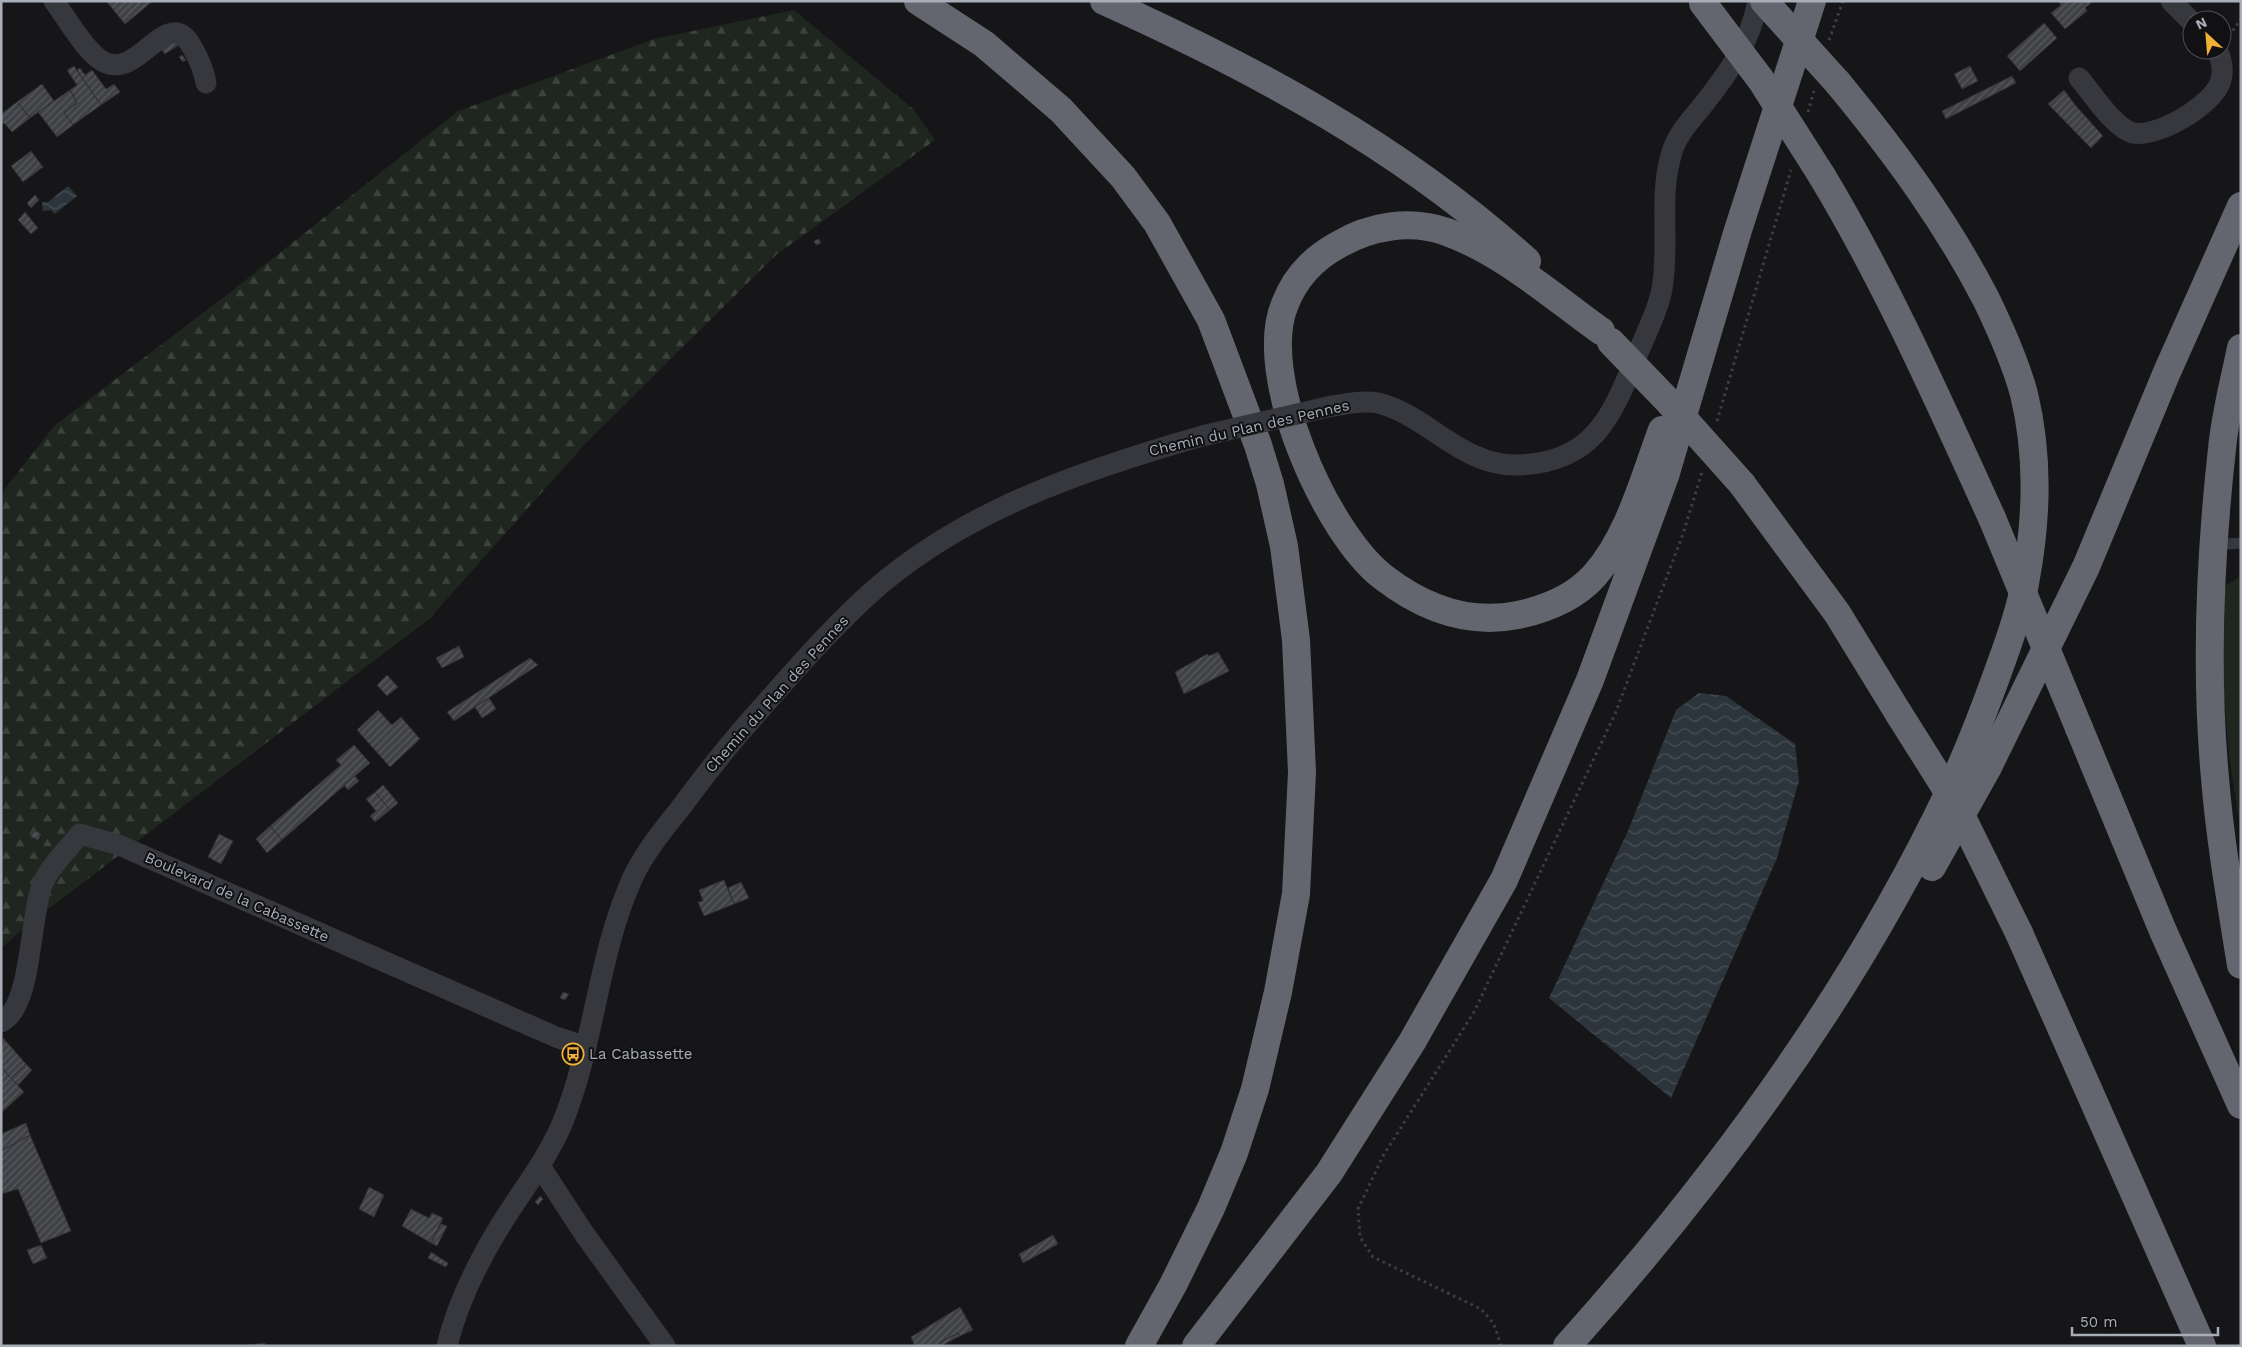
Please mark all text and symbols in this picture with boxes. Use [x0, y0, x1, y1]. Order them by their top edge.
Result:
north arrow [2182, 10, 2232, 60]
text: N [2193, 14, 2209, 33]
street label: Chemin du Plan des Pennes [1147, 396, 1351, 460]
street label: Chemin du Plan des Pennes [702, 612, 852, 776]
street label: Boulevard de la Cabassette [142, 848, 332, 946]
bus stop icon: La Cabassette [561, 1042, 585, 1066]
place label: La Cabassette [589, 1045, 692, 1063]
scale bar [2072, 1304, 2218, 1336]
text: 50 m [2080, 1313, 2117, 1331]

